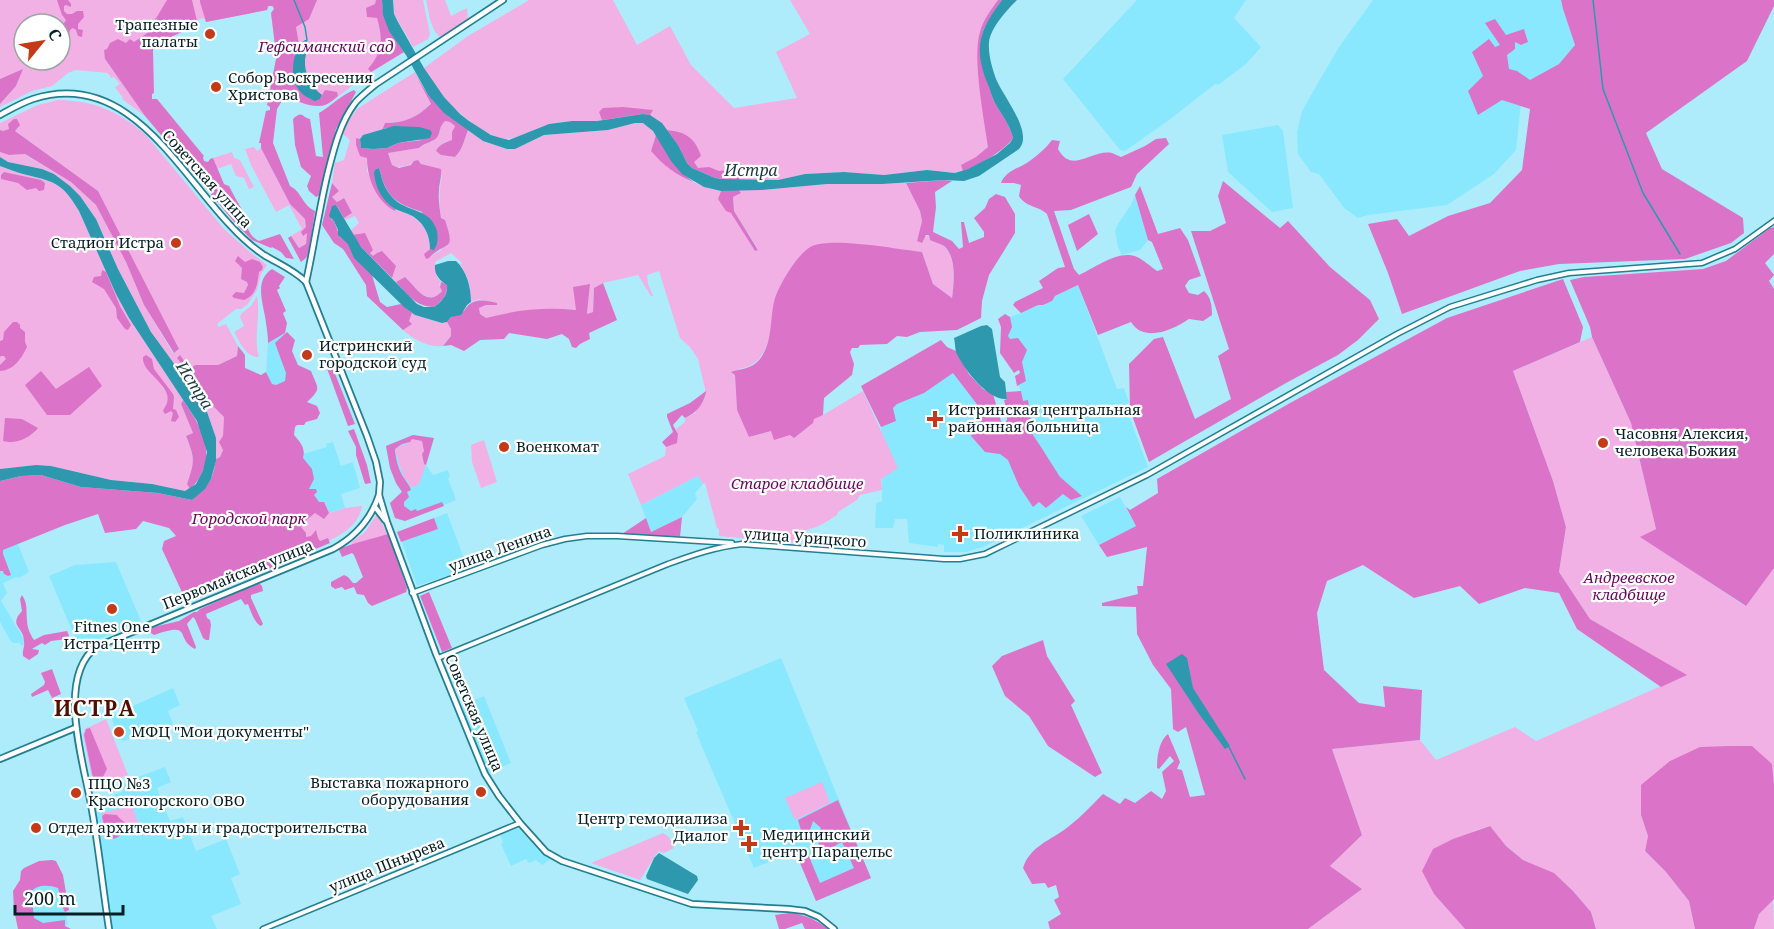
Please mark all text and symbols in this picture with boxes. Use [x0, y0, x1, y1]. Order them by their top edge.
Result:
north arrow [12, 12, 72, 72]
place label: Трапезные палаты [115, 14, 198, 51]
text: С [43, 24, 67, 45]
marker: Трапезные палаты [203, 27, 217, 41]
park label: Гефсиманский сад [257, 36, 394, 56]
place label: Собор Воскресения Христова [228, 67, 373, 104]
marker: Собор Воскресения Христова [209, 80, 223, 94]
street label: Советская улица [158, 125, 257, 232]
water label: Истра [723, 159, 778, 181]
place label: Стадион Истра [51, 232, 164, 252]
marker: Стадион Истра [169, 236, 183, 250]
place label: Истринский городской суд [319, 335, 426, 372]
marker: Истринский городской суд [300, 348, 314, 362]
water label: Истра [171, 356, 219, 413]
place label: Истринская центральная районная больница [948, 399, 1141, 436]
marker: Истринская центральная районная больница [926, 410, 944, 428]
place label: Часовня Алексия, человека Божия [1615, 423, 1748, 460]
place label: Военкомат [516, 436, 599, 456]
marker: Часовня Алексия, человека Божия [1596, 436, 1610, 450]
marker: Военкомат [497, 440, 511, 454]
park label: Старое кладбище [731, 473, 864, 493]
park label: Городской парк [191, 508, 306, 528]
street label: улица Ленина [445, 520, 554, 576]
street label: улица Урицкого [743, 523, 867, 551]
place label: Поликлиника [974, 523, 1080, 543]
marker: Поликлиника [951, 525, 969, 543]
street label: Первомайская улица [159, 535, 316, 613]
park label: Андреевское кладбище [1582, 567, 1675, 604]
marker: Fitnes One Истра Центр [105, 602, 119, 616]
place label: Fitnes One Истра Центр [64, 616, 160, 653]
street label: Советская улица [441, 651, 509, 774]
district label: ИСТРА [54, 694, 136, 722]
place label: МФЦ "Мои документы" [131, 721, 309, 741]
marker: МФЦ "Мои документы" [112, 725, 126, 739]
place label: Выставка пожарного оборудования [310, 772, 469, 809]
place label: ПЦО №3 Красногорского ОВО [88, 773, 245, 810]
marker: Выставка пожарного оборудования [474, 785, 488, 799]
marker: ПЦО №3 Красногорского ОВО [69, 786, 83, 800]
place label: Центр гемодиализа Диалог [578, 808, 728, 845]
place label: Отдел архитектуры и градостроительства [48, 817, 368, 837]
marker: Центр гемодиализа Диалог [732, 819, 750, 837]
marker: Отдел архитектуры и градостроительства [29, 821, 43, 835]
place label: Медицинский центр Парацельс [762, 824, 892, 861]
street label: улица Шнырева [326, 832, 447, 896]
marker: Медицинский центр Парацельс [740, 835, 758, 853]
scale bar [15, 878, 123, 916]
text: 200 m [24, 886, 76, 910]

